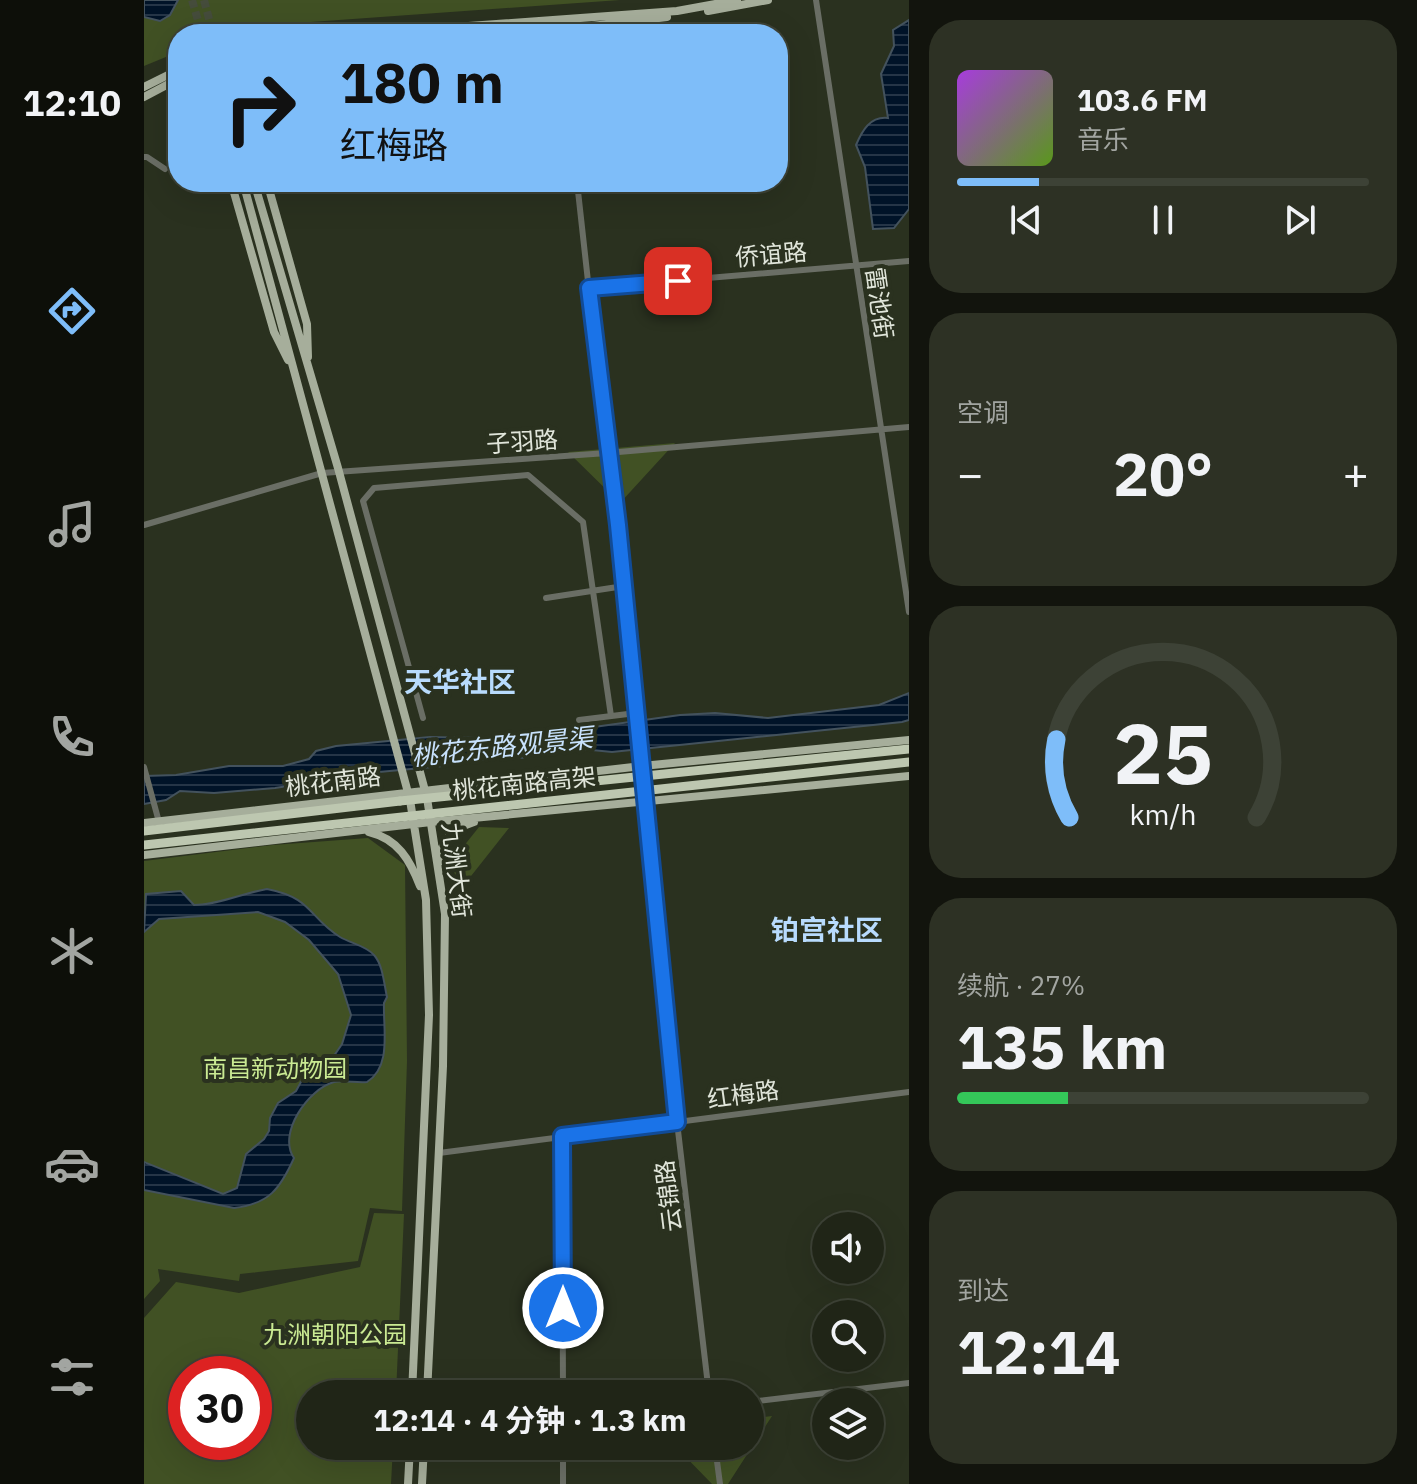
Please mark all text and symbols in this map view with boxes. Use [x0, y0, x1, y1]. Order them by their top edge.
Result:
text: 180 m [340, 46, 504, 118]
icon: right [208, 56, 312, 160]
text: 12:10 [23, 79, 121, 126]
text: 103.6 FM [1077, 80, 1208, 119]
text: 红梅路 [340, 121, 448, 168]
text: 音乐 [1077, 122, 1129, 156]
icon: previous [1004, 198, 1048, 242]
icon: pause [1141, 198, 1185, 242]
icon: next [1278, 198, 1322, 242]
street label: 侨谊路 [734, 235, 808, 273]
pin [644, 247, 712, 315]
icon: arrive [656, 259, 700, 303]
street label: 雷池街 [859, 265, 901, 341]
icon: directions [44, 283, 100, 339]
text: 空调 [957, 395, 1009, 429]
street label: 子羽路 [485, 423, 559, 459]
text: 20° [1113, 434, 1213, 513]
text: − [957, 445, 983, 502]
text: + [1343, 445, 1369, 502]
icon: music [44, 496, 100, 552]
district label: 天华社区 [404, 663, 516, 700]
text: 25 [1113, 699, 1213, 807]
icon: phone [44, 709, 100, 765]
water label: 桃花东路观景渠 [410, 719, 598, 772]
street label: 桃花南路 [283, 759, 383, 803]
street label: 桃花南路高架 [451, 760, 597, 806]
text: km/h [1129, 796, 1197, 833]
street label: 九洲大街 [435, 820, 479, 920]
district label: 铂宫社区 [771, 911, 883, 948]
icon: climate [44, 923, 100, 979]
text: 续航 · 27% [957, 968, 1085, 1002]
text: 135 km [957, 1007, 1167, 1086]
park label: 南昌新动物园 [203, 1052, 347, 1084]
street label: 红梅路 [705, 1073, 781, 1115]
icon: car [44, 1136, 100, 1192]
street label: 云锦路 [648, 1158, 688, 1234]
map controls [812, 1212, 884, 1460]
button: sound [812, 1212, 884, 1284]
position arrow [521, 1266, 605, 1350]
text: 到达 [957, 1273, 1009, 1307]
button: search [812, 1300, 884, 1372]
text: 12:14 [957, 1312, 1121, 1391]
park label: 九洲朝阳公园 [263, 1318, 407, 1350]
icon: filters [44, 1349, 100, 1405]
speed limit sign: 30 [168, 1356, 272, 1460]
button: layers [812, 1388, 884, 1460]
text: 12:14 · 4 分钟 · 1.3 km [373, 1400, 687, 1439]

